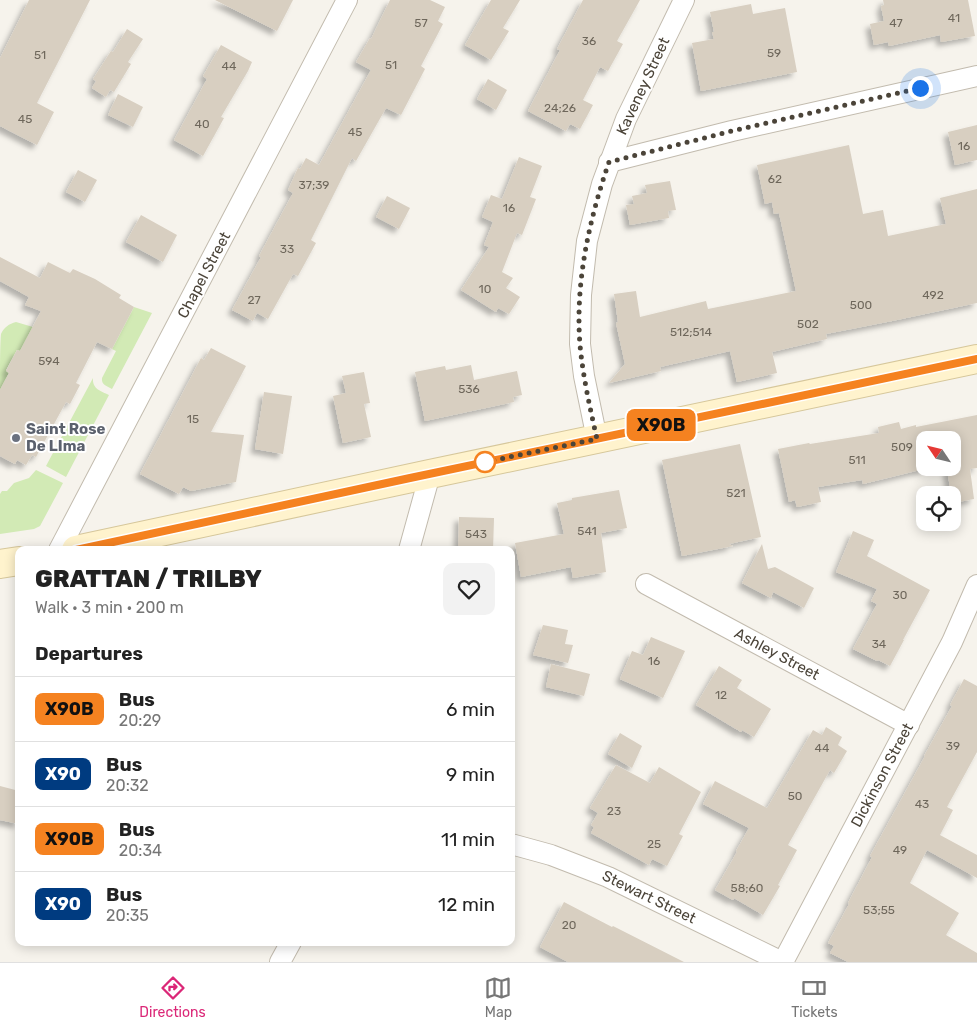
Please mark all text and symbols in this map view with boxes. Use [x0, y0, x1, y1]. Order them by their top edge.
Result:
house number: 41 [948, 11, 960, 25]
house number: 57 [414, 16, 428, 30]
house number: 47 [889, 16, 903, 30]
house number: 36 [582, 34, 596, 48]
street label: Kaveney Street [613, 34, 674, 138]
house number: 59 [767, 46, 781, 60]
house number: 51 [34, 48, 46, 62]
house number: 51 [385, 58, 397, 72]
house number: 44 [222, 59, 237, 73]
your location [908, 76, 933, 101]
house number: 24;26 [544, 101, 576, 115]
house number: 45 [18, 112, 32, 126]
house number: 40 [194, 117, 210, 131]
house number: 45 [348, 125, 362, 139]
house number: 16 [958, 139, 970, 153]
house number: 62 [768, 172, 782, 186]
house number: 37;39 [299, 178, 329, 192]
house number: 16 [503, 201, 515, 215]
street label: Chapel Street [174, 229, 234, 321]
house number: 33 [280, 242, 294, 256]
house number: 10 [479, 282, 491, 296]
house number: 492 [922, 288, 944, 302]
house number: 27 [247, 293, 261, 307]
house number: 500 [850, 298, 872, 312]
house number: 502 [797, 317, 819, 331]
house number: 512;514 [670, 325, 713, 339]
house number: 594 [38, 354, 60, 368]
house number: 536 [458, 382, 480, 396]
line badge: X90B [626, 409, 696, 441]
house number: 15 [187, 412, 199, 426]
text: X90B [637, 414, 685, 436]
place label: Saint Rose De LIma [26, 420, 106, 455]
north arrow [916, 431, 961, 476]
map controls [916, 431, 961, 531]
marker: Saint Rose De LIma [10, 432, 22, 444]
house number: 509 [891, 440, 913, 454]
unlabelled marker [474, 451, 496, 473]
house number: 511 [848, 453, 866, 467]
house number: 521 [726, 486, 746, 500]
button: locate [916, 486, 961, 531]
house number: 541 [577, 524, 597, 538]
house number: 543 [465, 527, 487, 541]
button: heart [443, 563, 495, 615]
text: GRATTAN / TRILBY [35, 565, 262, 593]
house number: 30 [893, 588, 907, 602]
text: Walk · 3 min · 200 m [35, 598, 184, 617]
street label: Ashley Street [731, 624, 823, 684]
house number: 34 [872, 637, 887, 651]
text: Departures [35, 642, 143, 665]
house number: 16 [648, 654, 660, 668]
text: Bus [119, 688, 155, 711]
house number: 12 [715, 688, 727, 702]
text: X90B [45, 698, 94, 720]
text: 6 min [446, 698, 495, 721]
text: 20:29 [119, 711, 161, 730]
street label: Dickinson Street [847, 720, 917, 830]
house number: 39 [946, 739, 960, 753]
house number: 44 [815, 741, 830, 755]
text: Bus [106, 753, 142, 776]
text: X90 [45, 763, 81, 785]
text: 9 min [446, 763, 495, 786]
text: 20:32 [106, 776, 149, 795]
house number: 50 [788, 789, 802, 803]
house number: 43 [915, 797, 929, 811]
house number: 23 [607, 804, 621, 818]
text: Bus [119, 818, 155, 841]
text: X90B [45, 828, 94, 850]
text: 11 min [441, 828, 495, 851]
house number: 25 [647, 837, 661, 851]
text: 20:34 [119, 841, 162, 860]
house number: 49 [893, 843, 907, 857]
street label: Stewart Street [599, 867, 699, 928]
house number: 58;60 [731, 881, 763, 895]
text: Bus [106, 883, 142, 906]
text: X90 [45, 893, 81, 915]
text: 12 min [438, 893, 495, 916]
house number: 53;55 [863, 903, 895, 917]
text: 20:35 [106, 906, 149, 925]
house number: 20 [562, 918, 576, 932]
tab: Directions [139, 974, 206, 1021]
tab: Map [484, 974, 512, 1021]
tab: Tickets [791, 974, 838, 1021]

